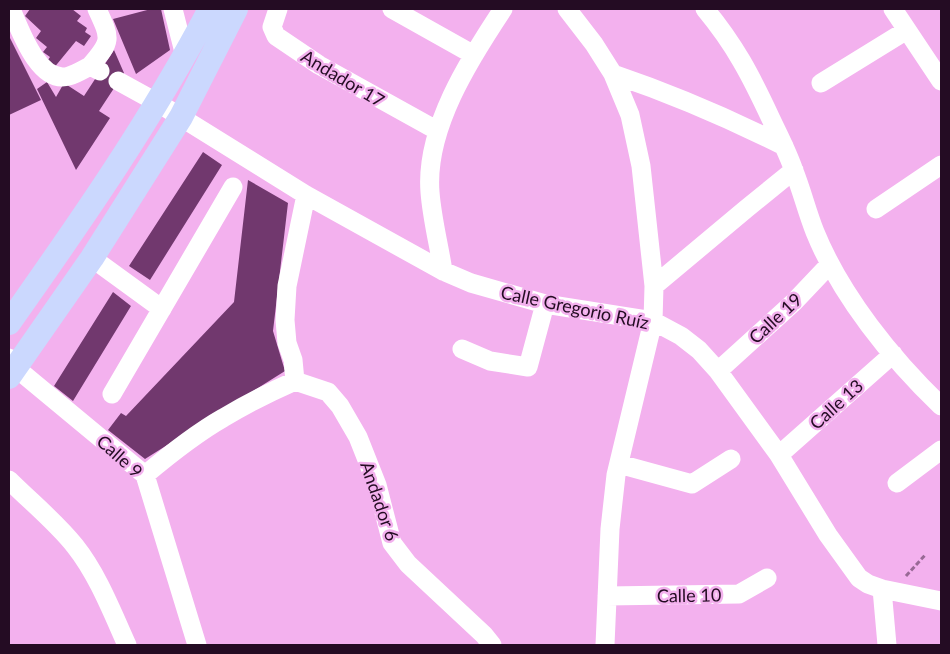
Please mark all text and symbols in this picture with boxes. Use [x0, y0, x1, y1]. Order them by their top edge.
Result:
street label: Andador 17 [297, 45, 389, 111]
street label: Calle Gregorio Ruíz [499, 281, 651, 333]
street label: Calle 19 [744, 288, 806, 348]
street label: Calle 13 [805, 374, 867, 434]
street label: Calle 9 [93, 430, 147, 482]
street label: Andador 6 [356, 458, 404, 544]
street label: Calle 10 [657, 583, 721, 607]

